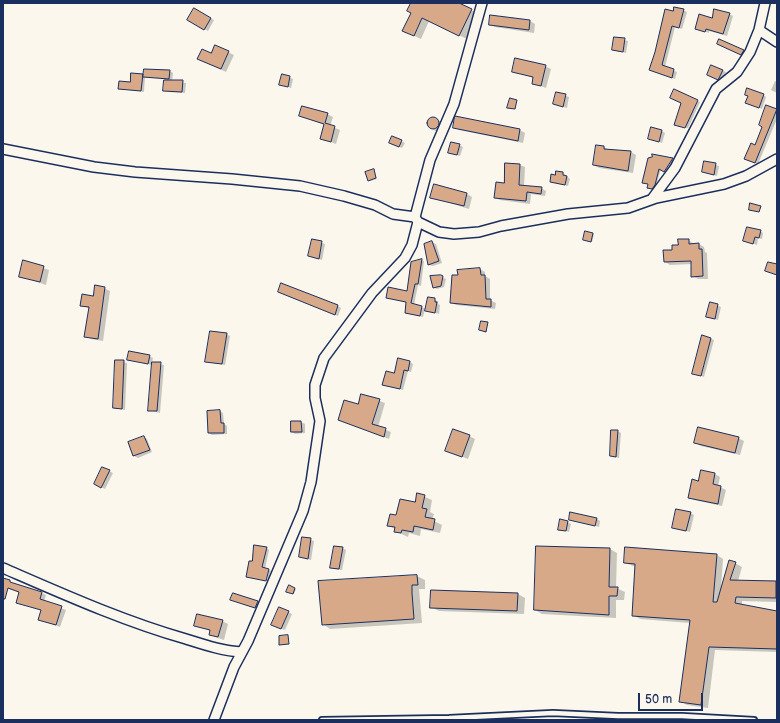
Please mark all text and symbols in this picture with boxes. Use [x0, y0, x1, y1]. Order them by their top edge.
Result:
scale bar [640, 685, 705, 711]
text: 50 m [645, 692, 672, 707]

